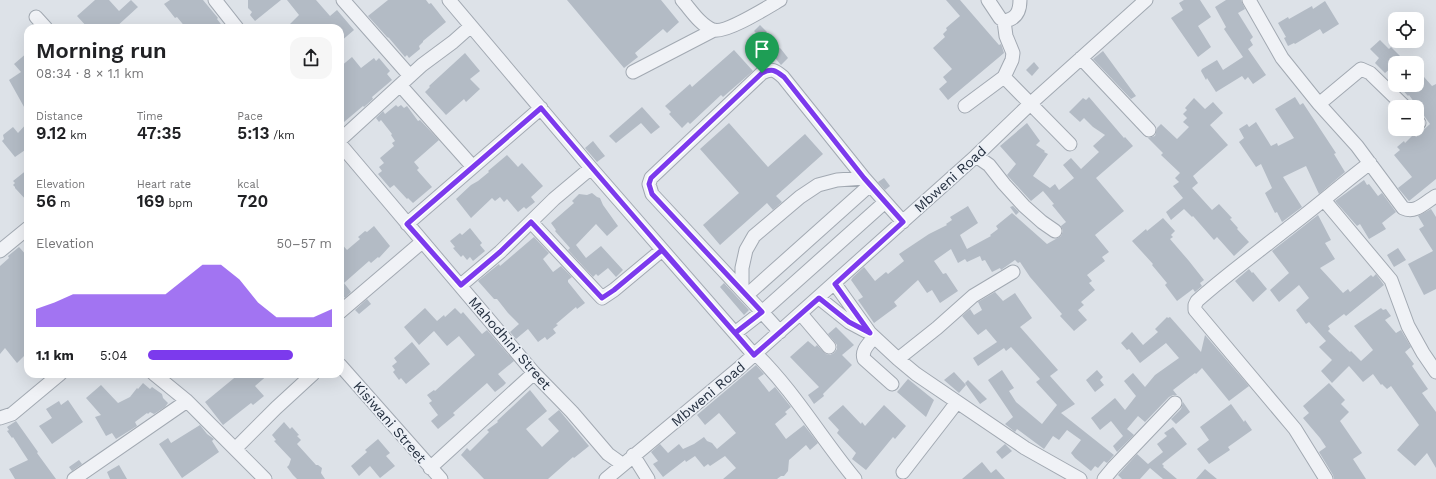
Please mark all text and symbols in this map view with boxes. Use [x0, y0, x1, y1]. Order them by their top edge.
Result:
map controls [1388, 12, 1424, 136]
button: locate [1388, 12, 1424, 48]
pin [745, 32, 779, 73]
button: share [290, 37, 332, 79]
text: Morning run [36, 38, 167, 63]
icon: arrive [751, 38, 773, 60]
button: + [1388, 56, 1424, 92]
text: 08:34 · 8 × 1.1 km [36, 66, 144, 81]
button: − [1388, 100, 1424, 136]
text: Distance [36, 110, 83, 123]
text: Time [137, 110, 163, 123]
text: Pace [237, 110, 263, 123]
text: 9.12 [36, 123, 66, 143]
text: 47:35 [137, 123, 181, 143]
text: 5:13 [237, 123, 269, 143]
text: km [66, 129, 87, 142]
text: /km [269, 129, 295, 142]
street label: Mbweni Road [911, 142, 989, 216]
text: Elevation [36, 178, 85, 191]
text: Heart rate [137, 178, 191, 191]
text: kcal [237, 178, 259, 191]
text: 56 [36, 191, 56, 211]
text: 169 [137, 191, 165, 211]
text: 720 [237, 191, 268, 211]
text: m [56, 197, 71, 210]
text: bpm [165, 197, 193, 210]
text: Elevation [36, 236, 94, 251]
text: 50–57 m [276, 236, 332, 251]
street label: Mahodhini Street [465, 293, 555, 393]
text: 1.1 km [36, 348, 74, 363]
text: 5:04 [100, 348, 127, 363]
street label: Mbweni Road [668, 359, 748, 429]
street label: Kisiwani Street [350, 378, 430, 466]

